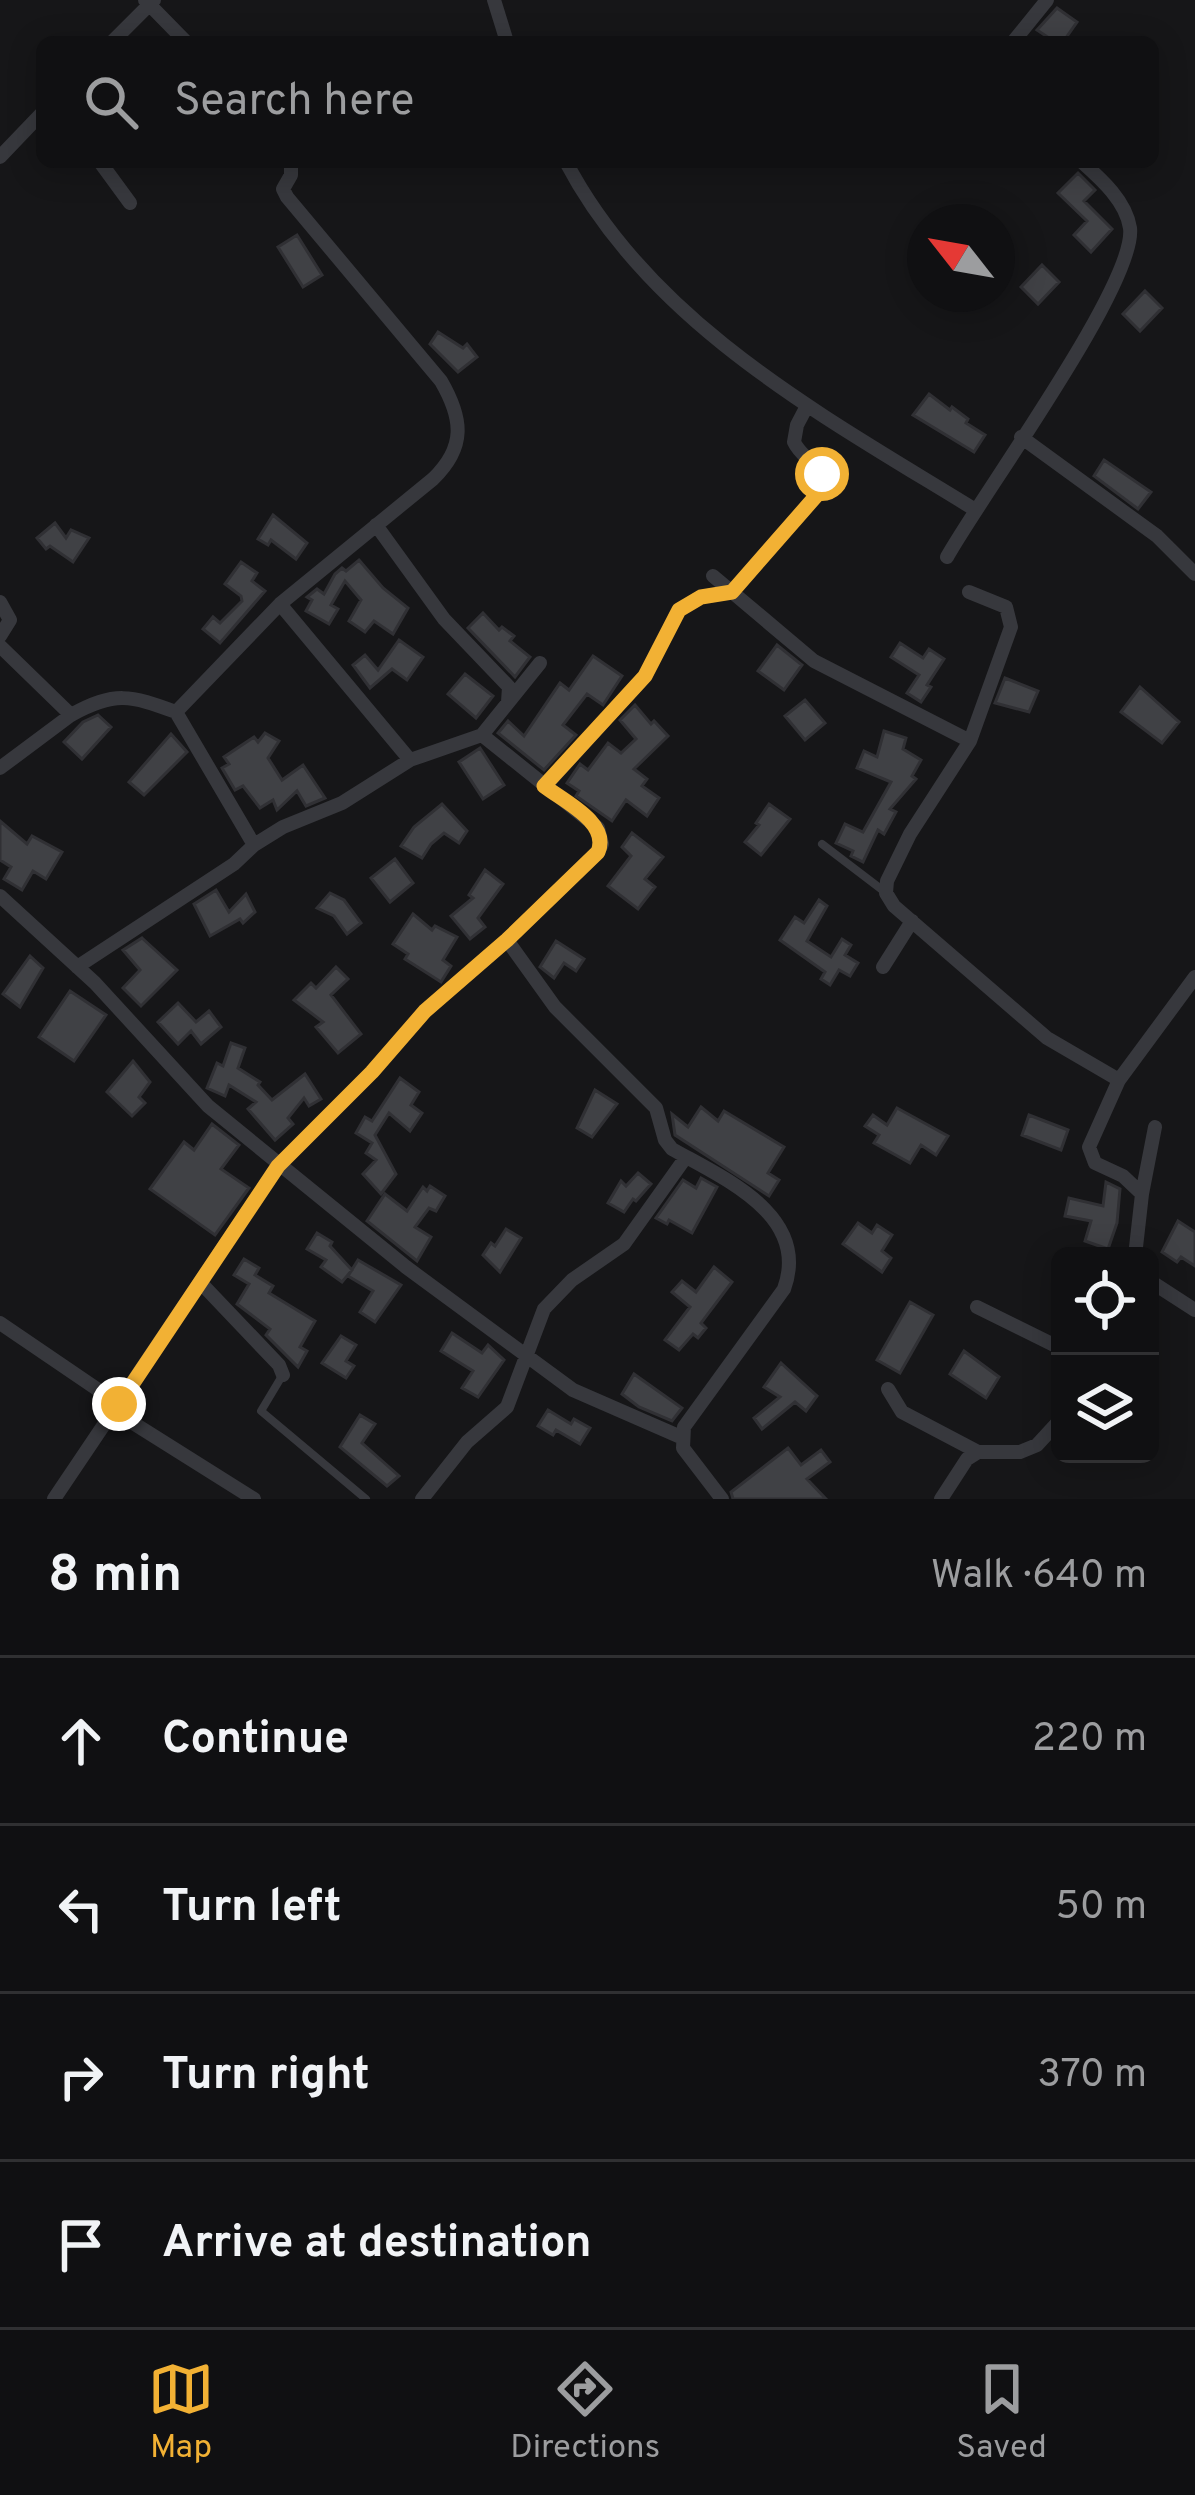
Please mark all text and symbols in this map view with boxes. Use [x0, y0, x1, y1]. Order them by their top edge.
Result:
search box [36, 36, 1159, 168]
icon: search [78, 69, 144, 135]
text: Search here [174, 74, 414, 131]
north arrow [907, 204, 1015, 312]
route start [795, 447, 849, 501]
map controls [1051, 1247, 1159, 1463]
button: locate [1051, 1247, 1159, 1355]
button: layers [1051, 1355, 1159, 1463]
route end [92, 1377, 146, 1431]
text: 8 min [48, 1545, 182, 1610]
text: Walk · 640 m [931, 1553, 1147, 1602]
icon: ahead [48, 1708, 114, 1774]
text: Continue [162, 1712, 349, 1769]
text: 220 m [1032, 1716, 1147, 1765]
icon: left [48, 1876, 114, 1942]
text: Turn left [162, 1880, 341, 1937]
text: 50 m [1056, 1884, 1147, 1933]
icon: right [48, 2044, 114, 2110]
text: Turn right [162, 2048, 370, 2105]
text: 370 m [1037, 2052, 1147, 2101]
icon: arrive [48, 2212, 114, 2278]
text: Arrive at destination [162, 2216, 592, 2273]
tab: Map [148, 2356, 214, 2470]
tab: Directions [510, 2356, 660, 2470]
tab: Saved [956, 2356, 1047, 2470]

